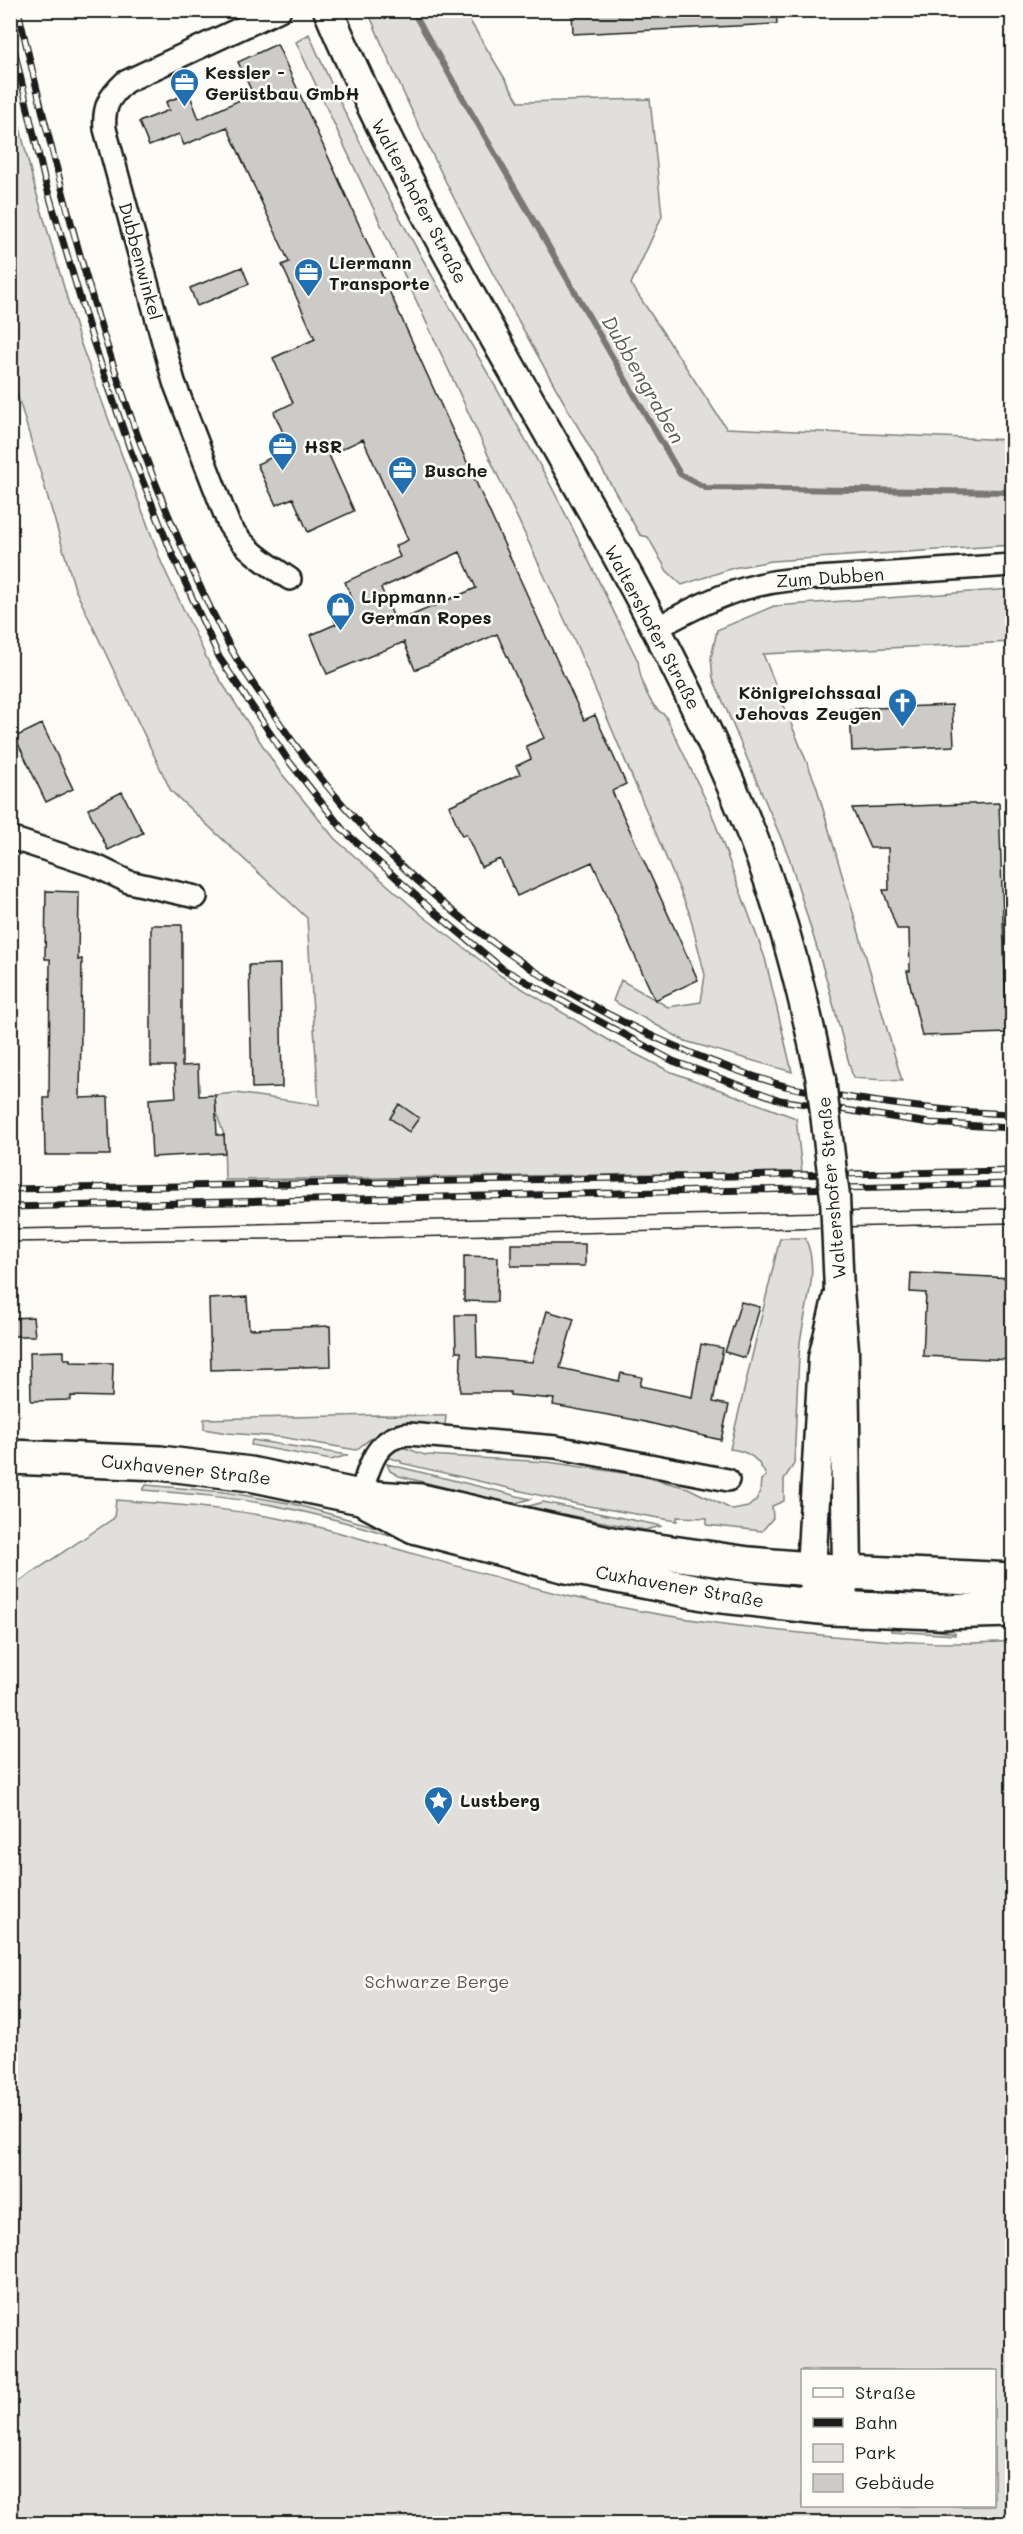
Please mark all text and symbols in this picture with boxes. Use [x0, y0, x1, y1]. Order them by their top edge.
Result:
place label: Kessler - Gerüstbau GmbH [205, 60, 360, 105]
office icon: Kessler - Gerüstbau GmbH [168, 66, 200, 108]
street label: Waltershofer Straße [366, 115, 474, 287]
street label: Dubbenwinkel [114, 199, 168, 323]
place label: Liermann Transporte [329, 250, 430, 295]
office icon: Liermann Transporte [292, 256, 324, 298]
water label: Dubbengraben [597, 310, 691, 448]
office icon: HSR [267, 430, 299, 472]
place label: HSR [304, 434, 342, 458]
office icon: Busche [387, 454, 419, 496]
place label: Busche [424, 458, 488, 482]
street label: Waltershofer Straße [599, 541, 707, 713]
street label: Zum Dubben [775, 561, 885, 593]
place label: Lippmann - German Ropes [361, 584, 492, 629]
shop icon: Lippmann - German Ropes [324, 590, 356, 632]
place label: Königreichssaal Jehovas Zeugen [735, 680, 881, 725]
church icon: Königreichssaal Jehovas Zeugen [886, 686, 918, 728]
street label: Waltershofer Straße [811, 1096, 851, 1280]
street label: Cuxhavener Straße [100, 1448, 272, 1490]
street label: Cuxhavener Straße [594, 1559, 766, 1613]
place icon: Lustberg [423, 1784, 455, 1826]
place label: Lustberg [460, 1788, 540, 1812]
park label: Schwarze Berge [365, 1969, 509, 1993]
legend [801, 2369, 996, 2507]
text: Straße [855, 2380, 916, 2404]
text: Bahn [855, 2410, 898, 2434]
text: Park [855, 2440, 896, 2464]
text: Gebäude [855, 2470, 935, 2494]

